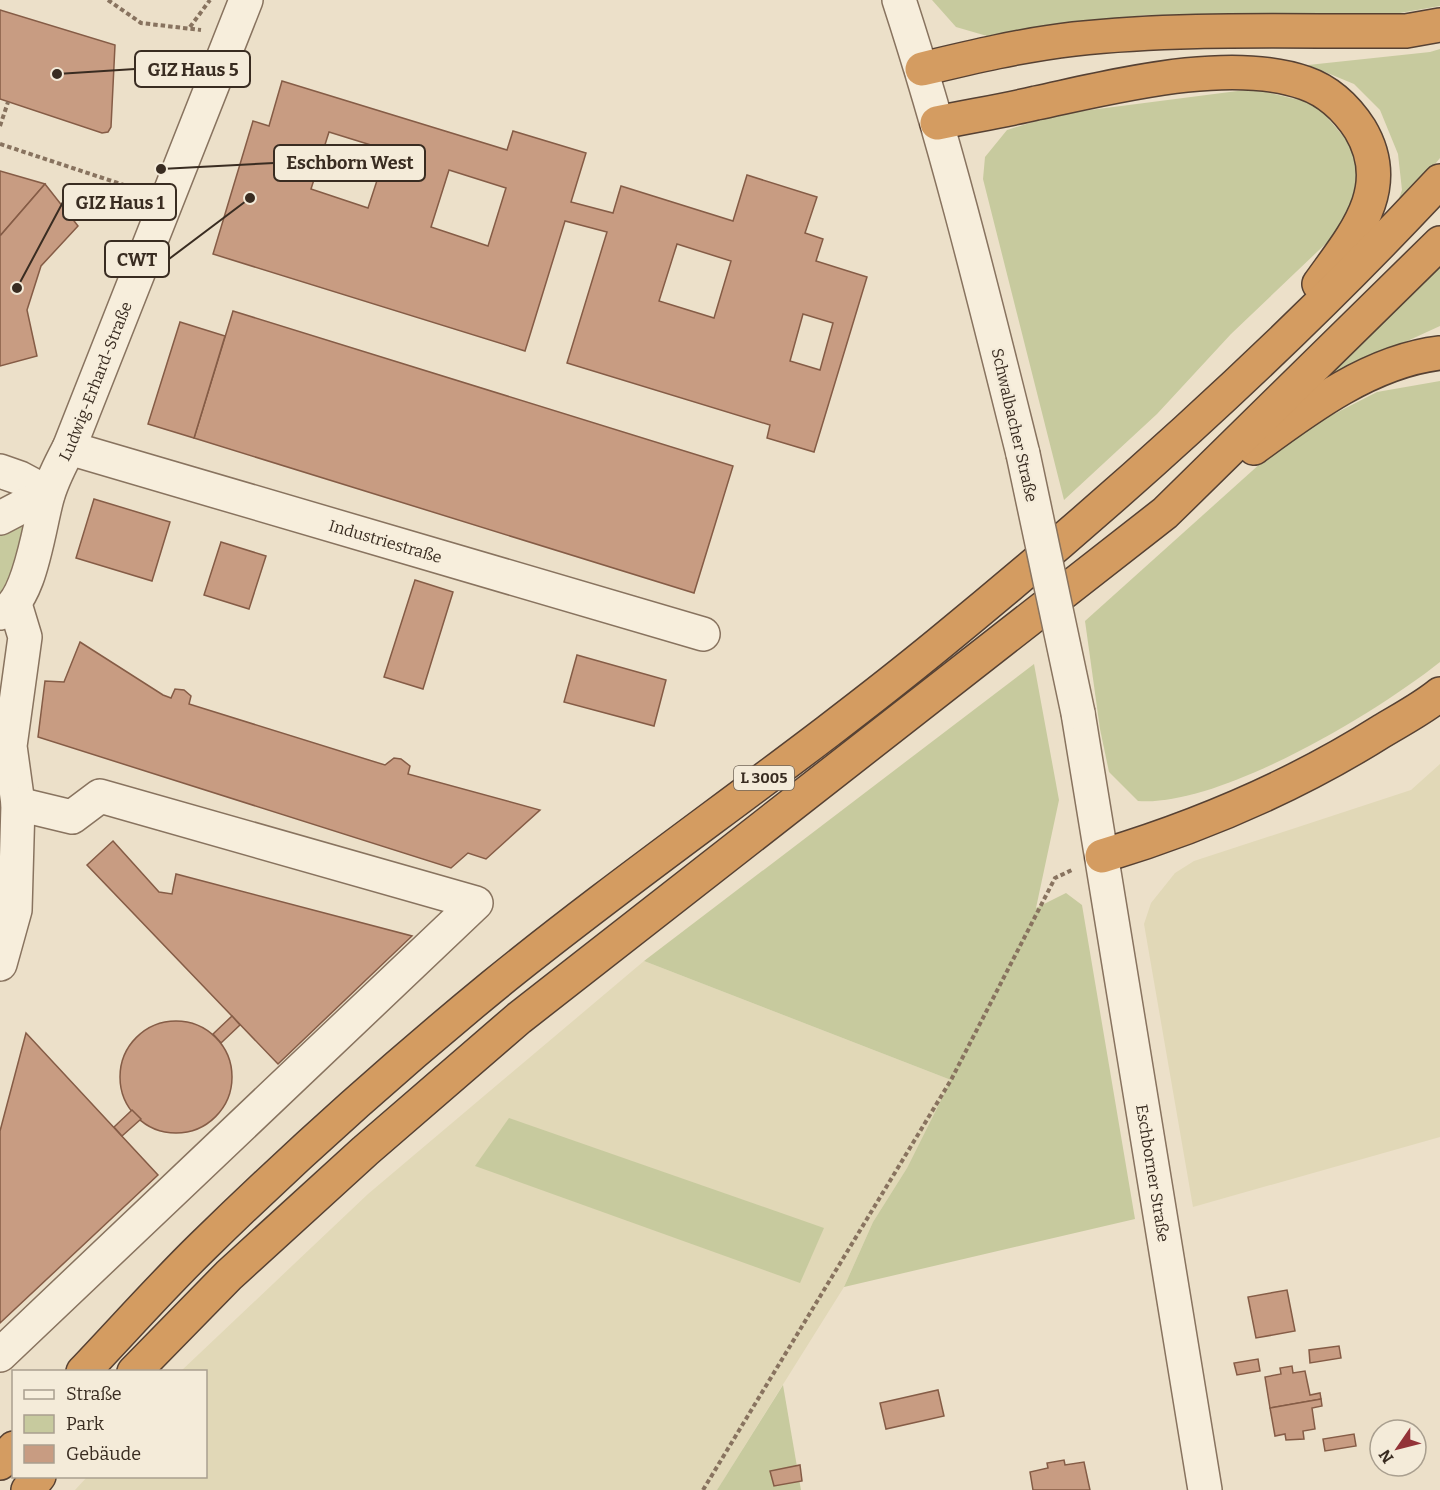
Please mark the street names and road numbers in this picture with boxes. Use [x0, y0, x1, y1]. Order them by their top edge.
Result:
street label: Ludwig-Erhard-Straße [55, 299, 136, 464]
street label: Schwalbacher Straße [988, 346, 1041, 504]
street label: Industriestraße [327, 516, 444, 567]
road number: L 3005 [734, 766, 794, 790]
street label: Eschborner Straße [1132, 1103, 1173, 1243]

